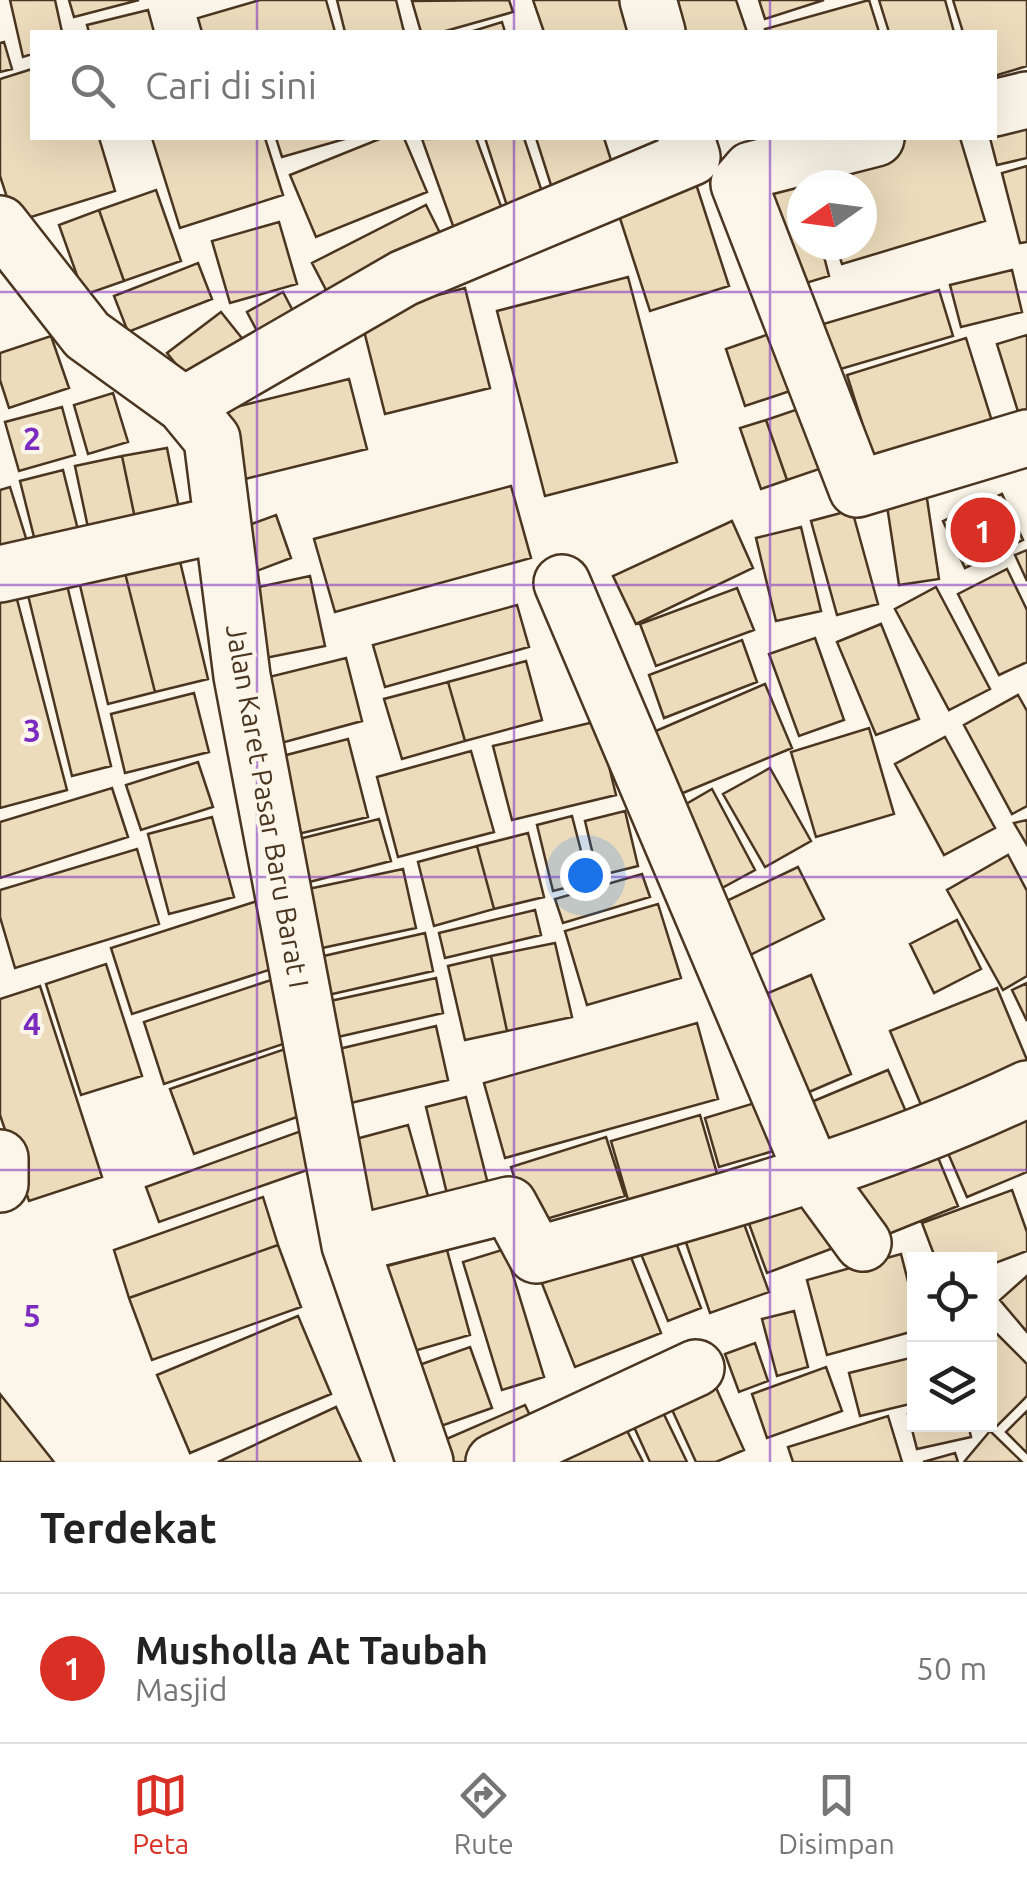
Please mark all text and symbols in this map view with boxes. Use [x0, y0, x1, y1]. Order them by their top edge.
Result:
search box [30, 30, 997, 140]
icon: search [65, 58, 120, 113]
text: Cari di sini [145, 64, 317, 106]
north arrow [787, 170, 877, 260]
text: 2 [23, 420, 41, 456]
pin: 1 [950, 492, 1016, 568]
street label: Jalan Karet Pasar Baru Barat I [221, 622, 315, 990]
text: 3 [23, 712, 41, 748]
your location [560, 850, 611, 901]
text: 4 [23, 1005, 41, 1041]
map controls [907, 1252, 997, 1432]
button: locate [907, 1252, 997, 1342]
text: 5 [23, 1297, 41, 1333]
button: layers [907, 1342, 997, 1432]
text: Terdekat [40, 1504, 217, 1551]
text: Musholla At Taubah [135, 1629, 488, 1671]
text: 1 [63, 1650, 82, 1686]
text: 50 m [916, 1650, 987, 1686]
text: Masjid [135, 1671, 227, 1707]
tab: Peta [132, 1768, 189, 1859]
tab: Rute [454, 1768, 514, 1859]
tab: Disimpan [778, 1768, 895, 1859]

